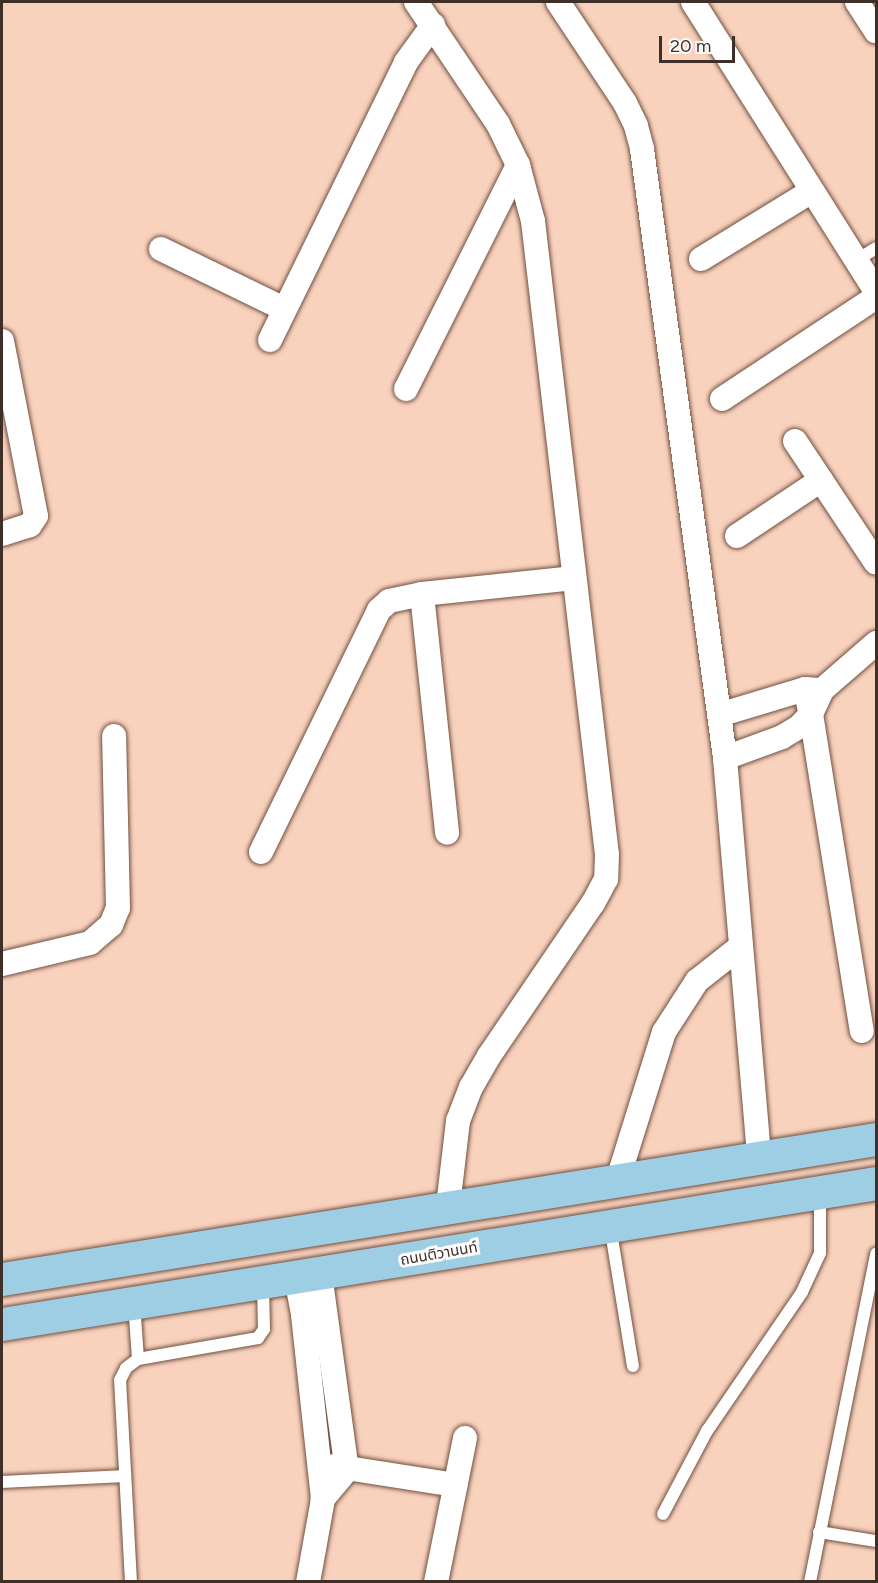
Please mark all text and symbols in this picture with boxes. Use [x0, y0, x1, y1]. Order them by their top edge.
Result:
scale bar [662, 24, 738, 62]
text: 20 m [670, 35, 711, 57]
street label: ถนนติวานนท์ [399, 1238, 479, 1270]

